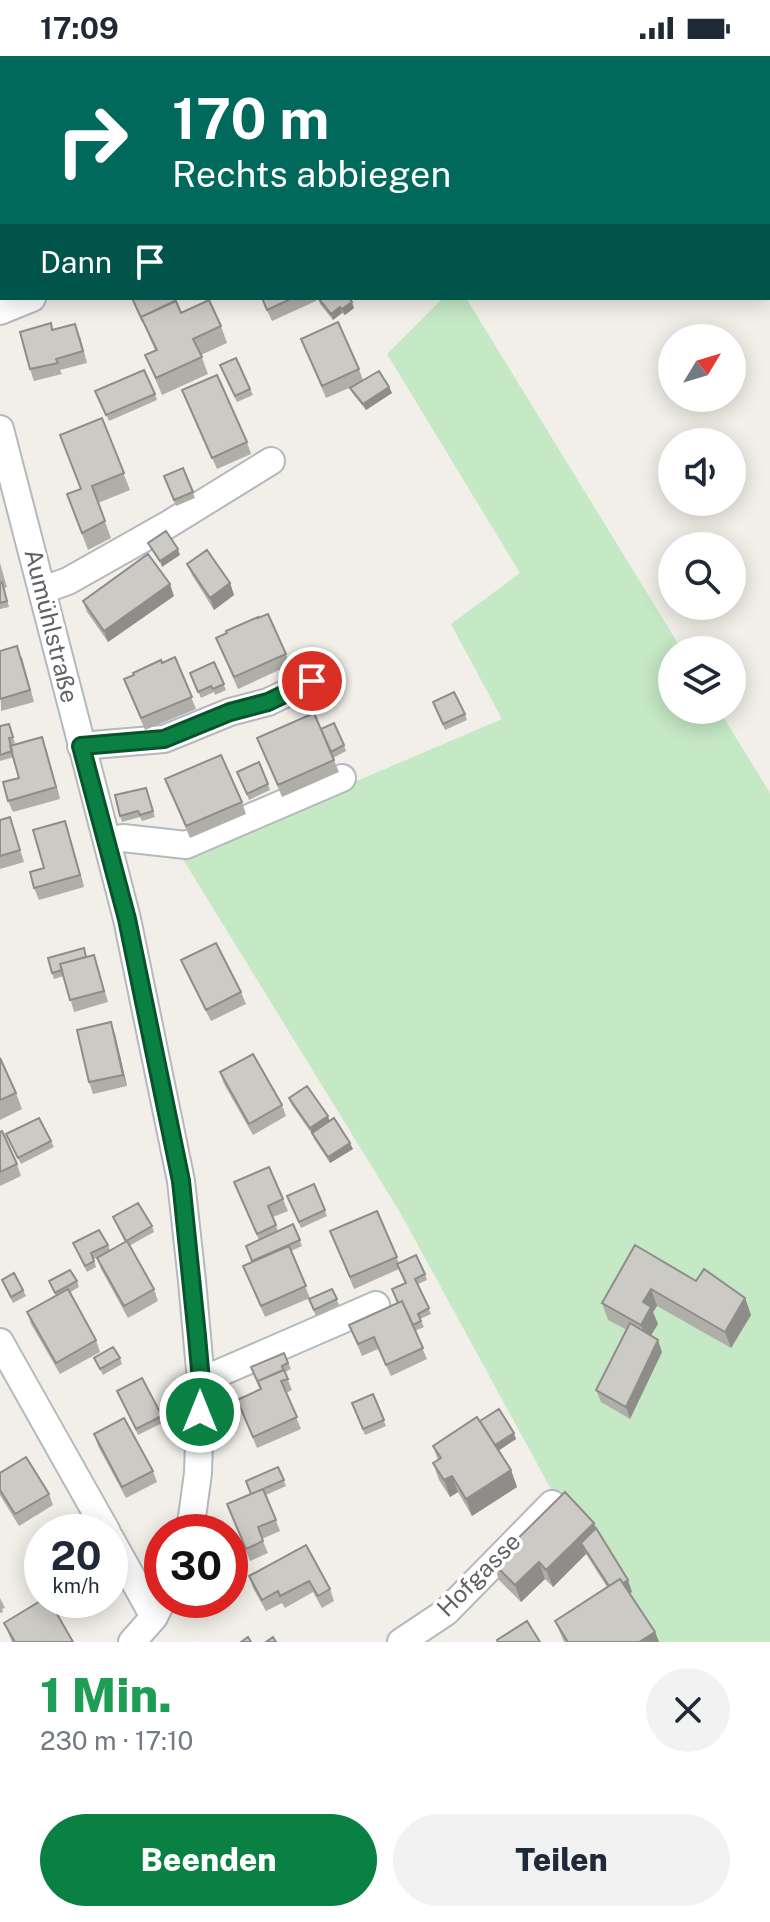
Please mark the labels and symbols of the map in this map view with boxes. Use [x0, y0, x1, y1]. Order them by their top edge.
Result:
north arrow [658, 324, 746, 412]
street label: Aumühlstraße [19, 546, 85, 706]
pin [278, 647, 346, 715]
position arrow [158, 1370, 242, 1454]
speed limit sign: 30 [144, 1514, 248, 1618]
street label: Hofgasse [431, 1527, 526, 1622]

